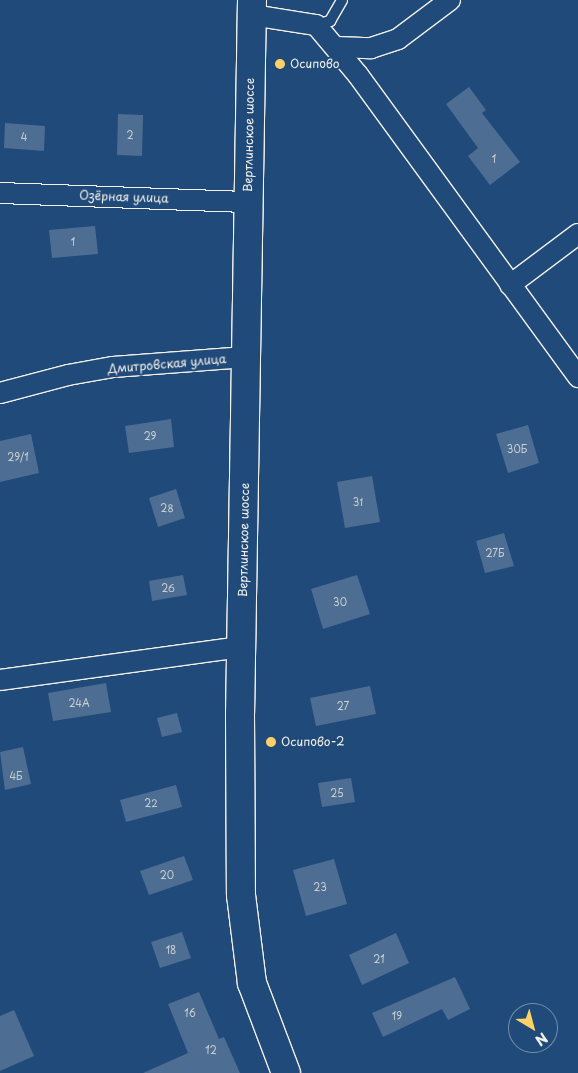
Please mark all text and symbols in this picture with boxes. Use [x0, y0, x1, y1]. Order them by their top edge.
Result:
place label: Осипово [290, 57, 340, 71]
marker: Осипово [274, 58, 286, 70]
street label: Вертлинское шоссе [241, 78, 257, 192]
house number: 2 [126, 129, 134, 141]
house number: 4 [21, 131, 27, 143]
house number: 1 [492, 153, 496, 165]
street label: Озёрная улица [79, 188, 169, 206]
house number: 1 [71, 236, 75, 248]
street label: Дмитровская улица [107, 352, 227, 376]
house number: 29 [144, 430, 156, 442]
house number: 30Б [507, 443, 527, 455]
house number: 29/1 [7, 451, 29, 463]
street label: Вертлинское шоссе [236, 483, 252, 597]
house number: 31 [353, 496, 363, 508]
house number: 28 [160, 502, 174, 514]
house number: 27Б [486, 547, 504, 559]
house number: 26 [161, 582, 175, 594]
house number: 30 [333, 596, 347, 608]
house number: 24А [68, 697, 90, 709]
house number: 27 [337, 700, 349, 712]
place label: Осипово-2 [281, 735, 345, 749]
marker: Осипово-2 [265, 736, 277, 748]
house number: 4Б [9, 770, 23, 782]
house number: 25 [330, 787, 344, 799]
house number: 22 [144, 797, 158, 809]
house number: 20 [160, 869, 174, 881]
house number: 23 [313, 881, 327, 893]
house number: 18 [166, 944, 176, 956]
house number: 21 [373, 953, 385, 965]
north arrow [508, 1003, 558, 1053]
house number: 16 [184, 1007, 196, 1019]
house number: 19 [392, 1010, 402, 1022]
text: N [531, 1028, 552, 1051]
house number: 12 [205, 1044, 217, 1056]

